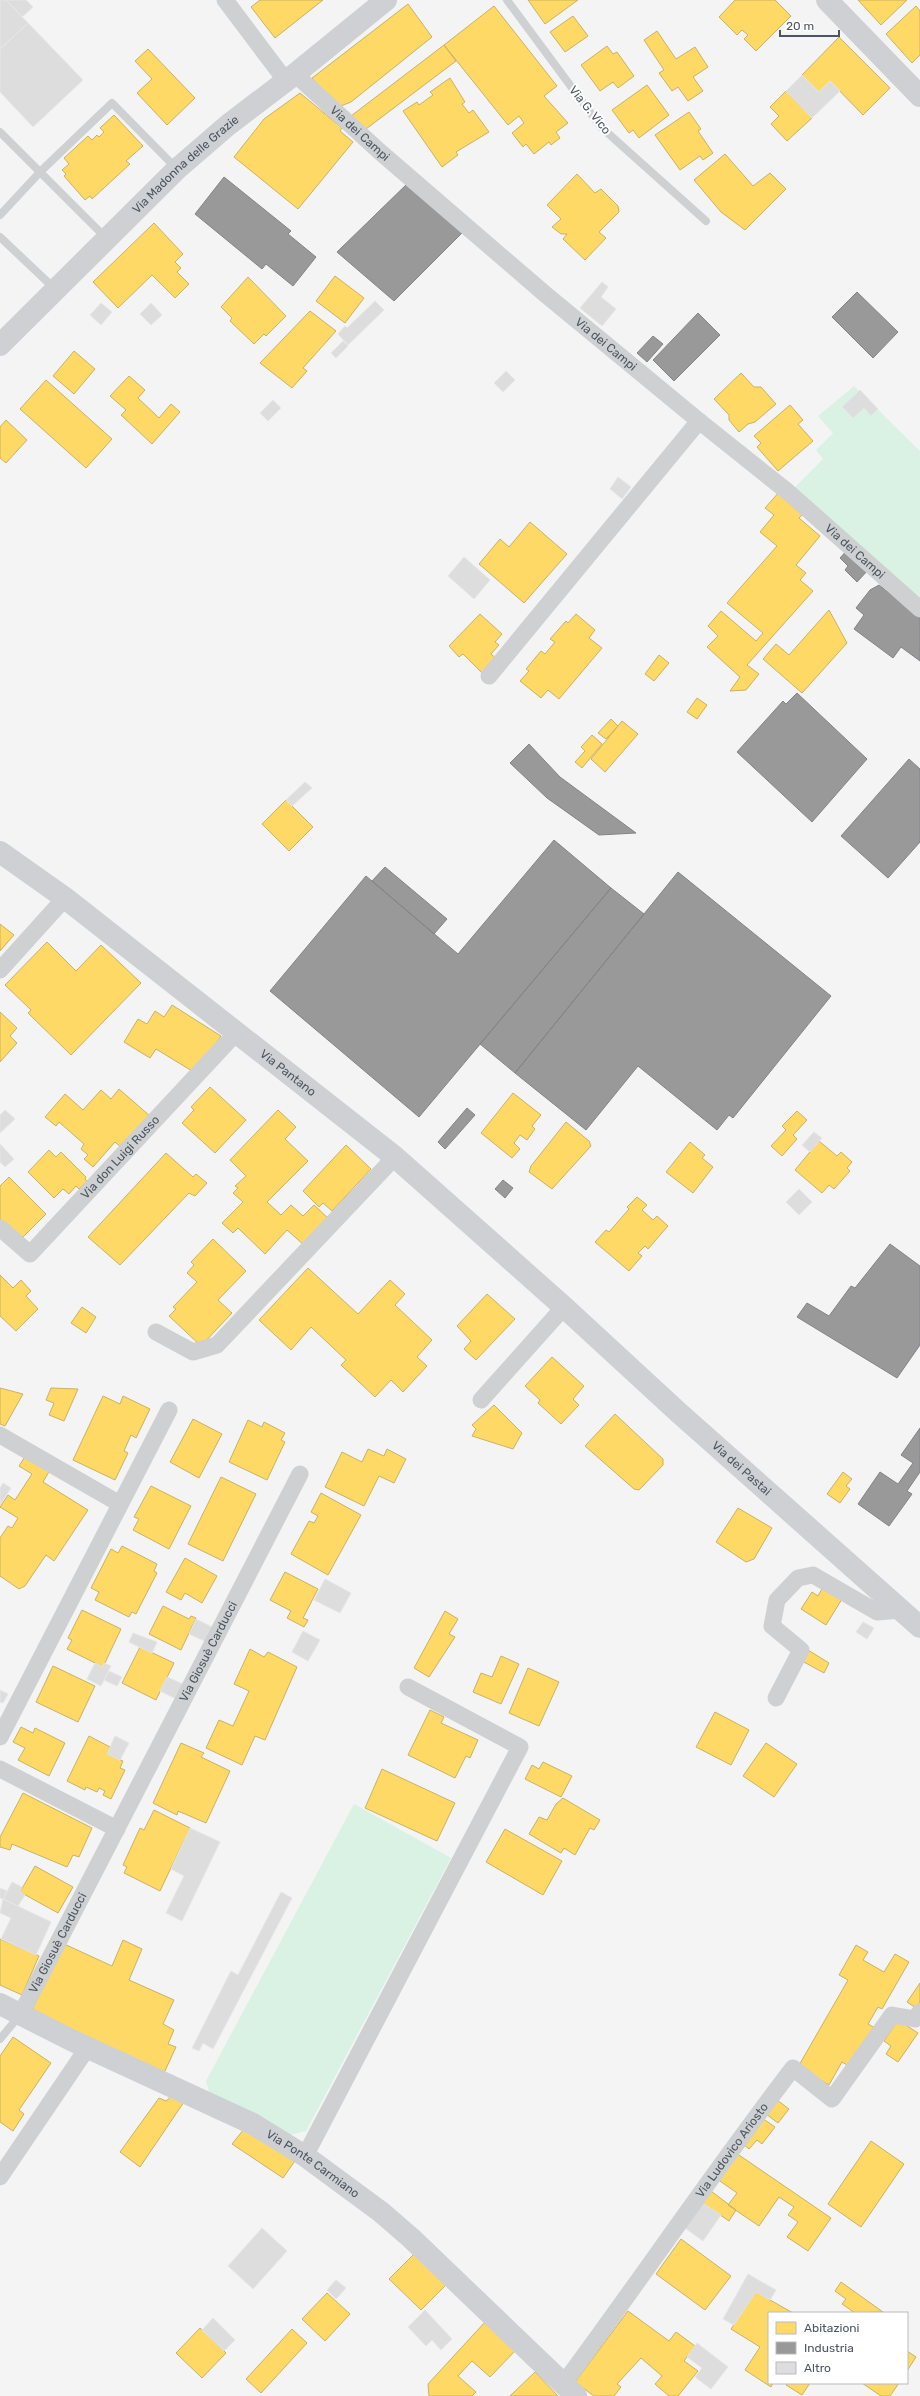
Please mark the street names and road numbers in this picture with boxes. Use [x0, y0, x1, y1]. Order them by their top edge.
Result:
street label: Via G. Vico [566, 83, 614, 137]
street label: Via dei Campi [327, 103, 393, 164]
street label: Via Madonna delle Grazie [129, 112, 242, 216]
street label: Via dei Campi [572, 315, 640, 374]
street label: Via dei Campi [822, 521, 888, 582]
street label: Via Pantano [257, 1047, 319, 1099]
street label: Via don Luigi Russo [78, 1113, 162, 1202]
street label: Via dei Pastai [709, 1438, 774, 1498]
street label: Via Giosuè Carducci [177, 1599, 240, 1704]
street label: Via Giosuè Carducci [26, 1890, 89, 1995]
street label: Via Ludovico Ariosto [693, 2100, 771, 2200]
street label: Via Ponte Carmiano [264, 2127, 362, 2201]

